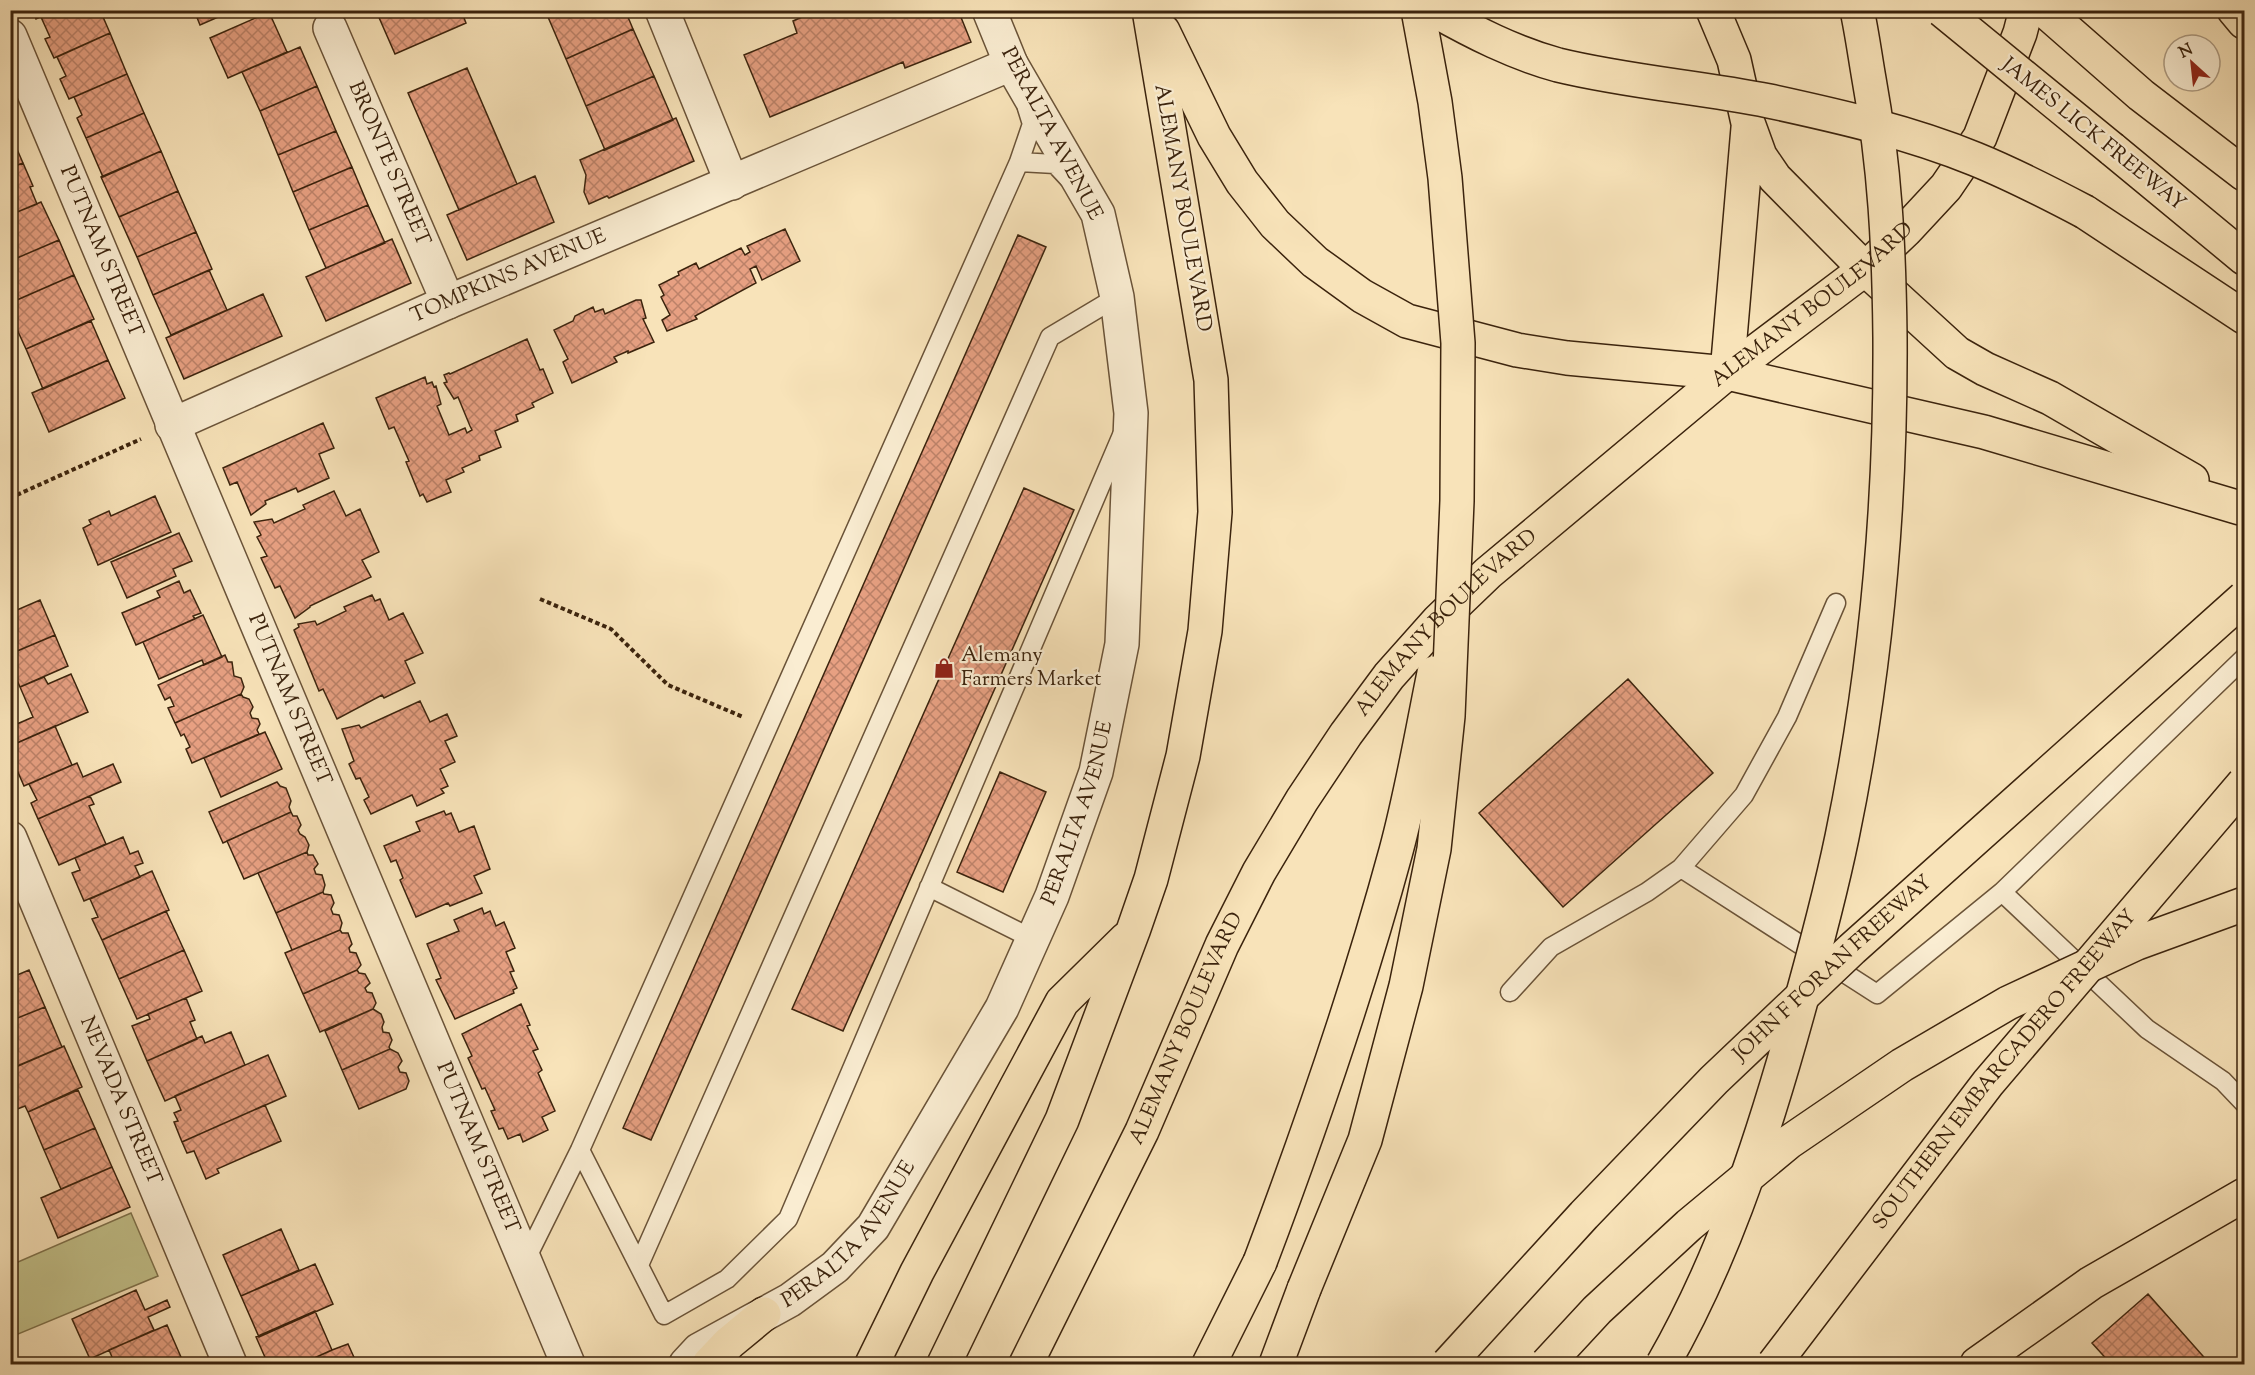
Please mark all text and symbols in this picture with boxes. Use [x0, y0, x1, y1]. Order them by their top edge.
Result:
north arrow [2162, 33, 2222, 93]
text: N [2175, 39, 2197, 65]
street label: PERALTA AVENUE [993, 42, 1110, 226]
street label: JAMES LICK FREEWAY [1994, 50, 2192, 219]
street label: BRONTE STREET [340, 77, 437, 251]
street label: ALEMANY BOULEVARD [1145, 82, 1219, 334]
street label: PUTNAM STREET [51, 161, 150, 342]
street label: ALEMANY BOULEVARD [1705, 215, 1920, 395]
street label: TOMPKINS AVENUE [406, 222, 611, 332]
street label: ALEMANY BOULEVARD [1349, 523, 1544, 723]
street label: PUTNAM STREET [240, 609, 338, 790]
place label: Alemany Farmers Market [961, 641, 1102, 695]
shop icon: Alemany Farmers Market [932, 656, 956, 680]
street label: PERALTA AVENUE [1035, 718, 1121, 910]
street label: JOHN F FORAN FREEWAY [1726, 869, 1939, 1070]
street label: SOUTHERN EMBARCADERO FREEWAY [1866, 903, 2144, 1237]
street label: ALEMANY BOULEVARD [1122, 907, 1251, 1150]
street label: NEVADA STREET [71, 1012, 169, 1190]
street label: PUTNAM STREET [428, 1057, 527, 1238]
street label: PERALTA AVENUE [777, 1155, 924, 1317]

